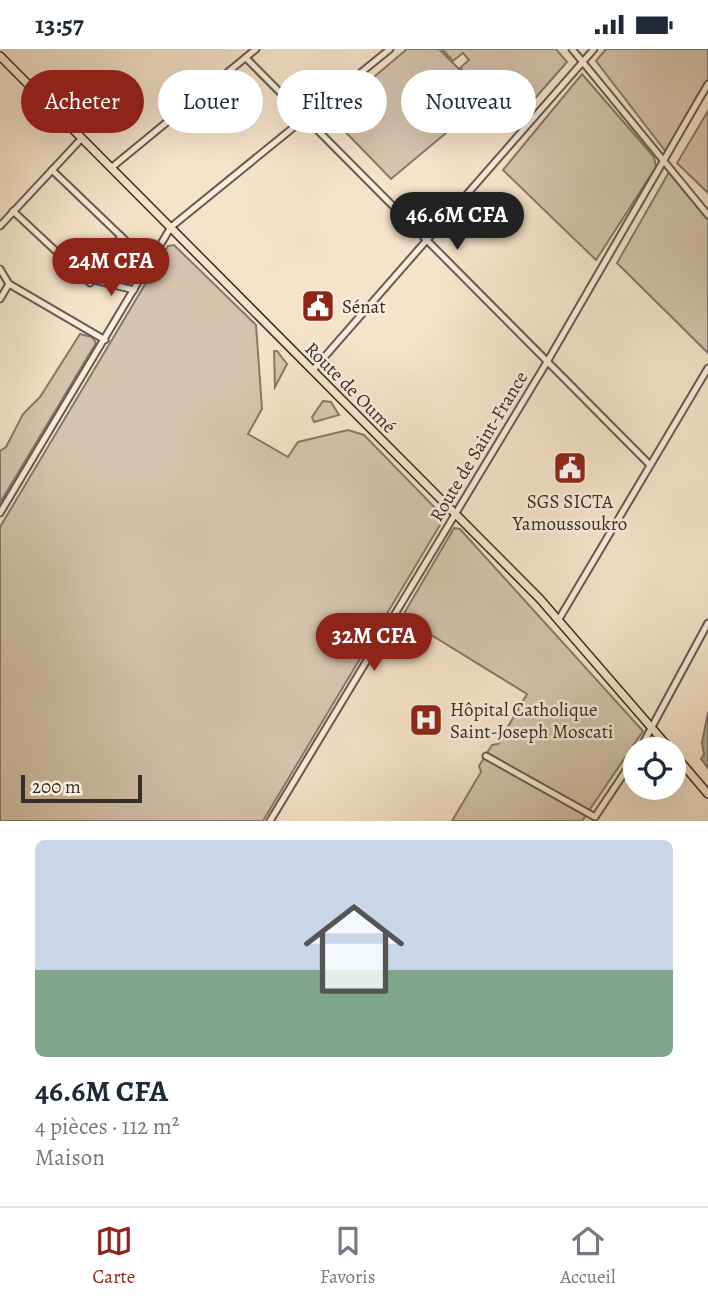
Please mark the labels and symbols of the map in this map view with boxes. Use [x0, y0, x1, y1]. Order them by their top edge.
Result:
pin: 46.6M CFA [377, 193, 537, 252]
pin: 24M CFA [46, 239, 176, 298]
public building icon: Sénat [299, 287, 337, 325]
place label: Sénat [342, 294, 386, 320]
street label: Route de Oumé [299, 336, 402, 439]
street label: Route de Saint-France [424, 367, 534, 527]
public building icon: SGS SICTA Yamoussoukro [551, 449, 589, 487]
place label: SGS SICTA Yamoussoukro [512, 489, 627, 537]
pin: 32M CFA [309, 613, 439, 673]
place label: Hôpital Catholique Saint-Joseph Moscati [450, 697, 613, 745]
hospital icon: Hôpital Catholique Saint-Joseph Moscati [407, 701, 445, 739]
scale bar [21, 772, 142, 804]

